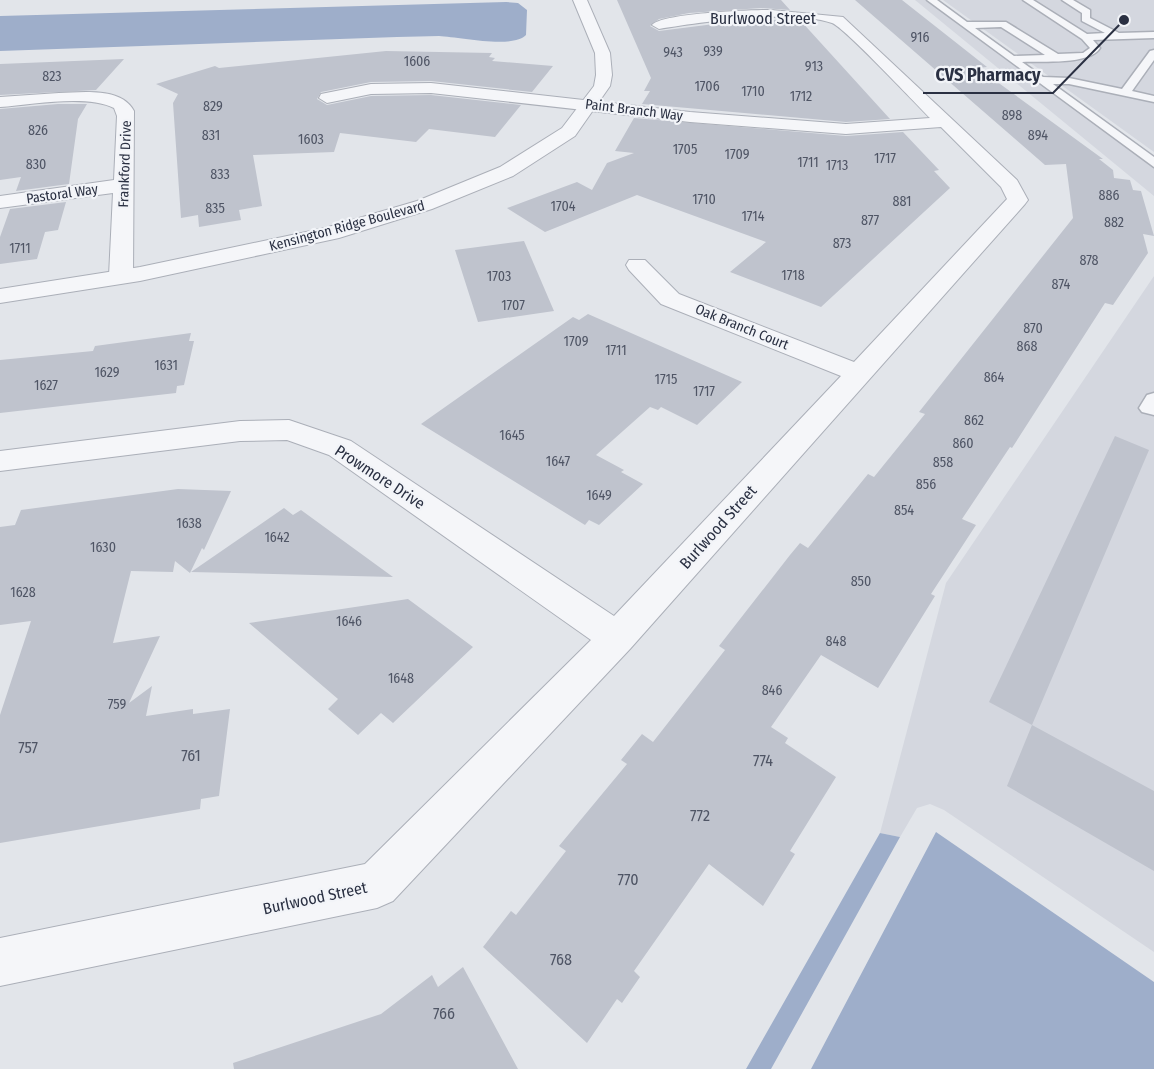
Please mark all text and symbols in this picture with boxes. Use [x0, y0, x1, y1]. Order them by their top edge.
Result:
street label: Burlwood Street [710, 9, 817, 28]
house number: 916 [911, 29, 930, 46]
house number: 939 [703, 43, 723, 60]
house number: 943 [663, 44, 683, 61]
house number: 1606 [404, 53, 430, 70]
callout: CVS Pharmacy [923, 57, 1053, 93]
house number: 913 [805, 58, 823, 75]
text: CVS Pharmacy [935, 64, 1041, 86]
house number: 823 [42, 68, 62, 85]
house number: 1706 [694, 78, 720, 95]
house number: 1710 [741, 83, 765, 100]
house number: 1712 [790, 88, 812, 105]
street label: Paint Branch Way [584, 96, 685, 125]
house number: 829 [203, 98, 223, 115]
house number: 898 [1002, 107, 1022, 124]
street label: Frankford Drive [115, 120, 135, 208]
house number: 826 [28, 122, 48, 139]
house number: 831 [202, 127, 220, 144]
house number: 894 [1028, 127, 1048, 144]
house number: 1603 [298, 131, 324, 148]
house number: 1705 [673, 141, 697, 158]
house number: 1709 [725, 146, 750, 163]
house number: 1717 [874, 150, 896, 167]
house number: 1711 [797, 154, 819, 171]
house number: 830 [26, 156, 46, 173]
house number: 1713 [826, 157, 848, 174]
house number: 833 [210, 166, 230, 183]
street label: Pastoral Way [25, 180, 100, 207]
house number: 886 [1099, 187, 1120, 204]
house number: 1710 [692, 191, 716, 208]
house number: 881 [892, 193, 912, 210]
street label: Kensington Ridge Boulevard [267, 197, 427, 255]
house number: 1704 [550, 198, 576, 215]
house number: 835 [205, 200, 225, 217]
house number: 1714 [741, 208, 765, 225]
house number: 877 [861, 212, 879, 229]
house number: 882 [1104, 214, 1124, 231]
house number: 873 [833, 235, 851, 252]
house number: 1711 [9, 240, 31, 257]
house number: 878 [1079, 252, 1099, 269]
house number: 1718 [781, 267, 805, 284]
house number: 1703 [487, 268, 511, 285]
house number: 874 [1052, 276, 1071, 293]
house number: 1707 [501, 297, 525, 314]
street label: Oak Branch Court [693, 301, 792, 354]
house number: 870 [1023, 320, 1043, 337]
house number: 1709 [564, 333, 589, 350]
house number: 868 [1017, 338, 1037, 355]
house number: 1711 [605, 342, 627, 359]
house number: 1631 [154, 357, 178, 374]
house number: 1629 [94, 364, 120, 381]
house number: 864 [984, 369, 1005, 386]
house number: 1715 [655, 371, 677, 388]
house number: 1627 [34, 377, 58, 394]
house number: 1717 [693, 383, 715, 400]
house number: 862 [964, 412, 984, 429]
house number: 1645 [499, 427, 525, 444]
house number: 860 [952, 435, 974, 452]
street label: Prowmore Drive [331, 441, 429, 513]
house number: 1647 [546, 453, 571, 470]
house number: 858 [933, 454, 953, 471]
house number: 856 [916, 476, 936, 493]
street label: Burlwood Street [676, 481, 761, 573]
house number: 1649 [586, 487, 612, 504]
house number: 854 [894, 502, 914, 519]
house number: 1638 [176, 515, 202, 532]
house number: 1642 [264, 529, 290, 546]
house number: 1630 [90, 539, 116, 556]
house number: 850 [851, 573, 871, 590]
house number: 1628 [10, 584, 36, 601]
house number: 1646 [336, 613, 362, 630]
house number: 848 [826, 633, 846, 650]
house number: 1648 [388, 670, 414, 687]
house number: 846 [762, 682, 782, 699]
house number: 759 [108, 696, 126, 713]
house number: 757 [18, 738, 38, 757]
house number: 761 [181, 746, 201, 765]
house number: 774 [753, 751, 773, 770]
house number: 772 [690, 806, 710, 825]
house number: 770 [617, 870, 639, 889]
street label: Burlwood Street [261, 878, 370, 918]
house number: 768 [550, 950, 572, 969]
house number: 766 [433, 1004, 455, 1023]

